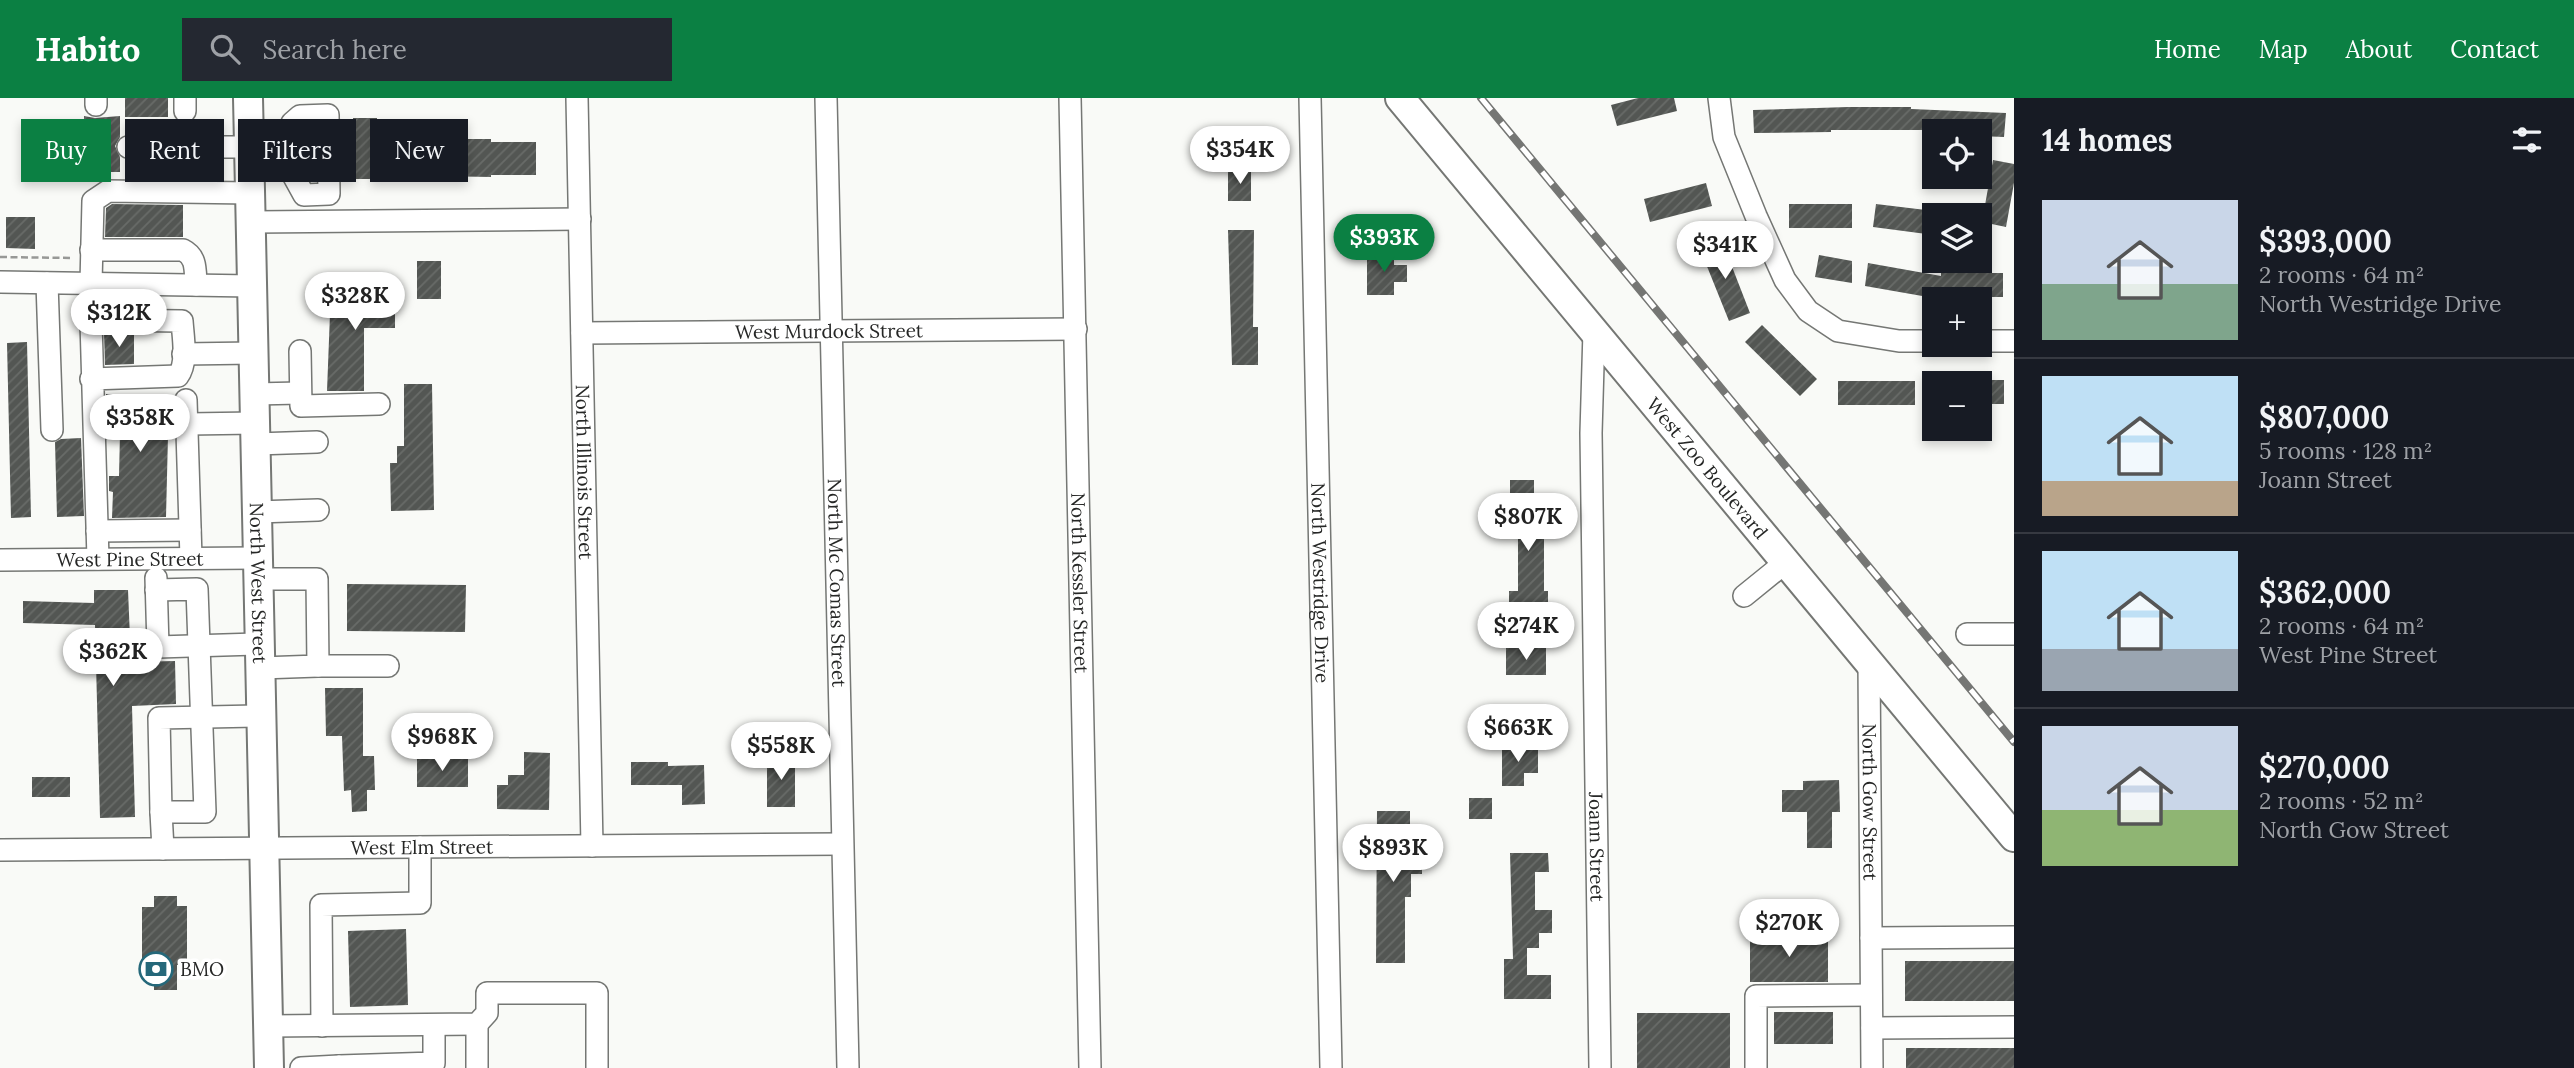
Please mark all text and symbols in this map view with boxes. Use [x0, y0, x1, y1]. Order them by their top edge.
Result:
search box [182, 18, 672, 81]
text: Habito [35, 28, 140, 70]
icon: search [206, 30, 244, 68]
text: Search here [262, 33, 407, 66]
text: Home [2154, 34, 2221, 65]
text: Map [2259, 34, 2308, 65]
text: About [2346, 34, 2412, 65]
text: Contact [2450, 34, 2539, 65]
chip: Buy [21, 119, 111, 182]
chip: Rent [125, 119, 224, 182]
chip: Filters [238, 119, 356, 182]
chip: New [370, 119, 468, 182]
map controls [1922, 119, 1992, 441]
button: locate [1922, 119, 1992, 189]
text: 14 homes [2042, 121, 2172, 159]
icon: filters [2508, 121, 2546, 159]
pin: $354K [1191, 126, 1289, 186]
text: $354K [1206, 134, 1274, 163]
button: layers [1922, 203, 1992, 273]
pin: $393K [1335, 214, 1433, 274]
text: $393K [1350, 222, 1418, 251]
pin: $341K [1676, 222, 1774, 281]
text: $393,000 [2259, 222, 2392, 260]
icon: home [2098, 228, 2182, 312]
text: $341K [1693, 229, 1757, 258]
text: 2 rooms · 64 m² [2259, 260, 2424, 289]
pin: $328K [306, 272, 404, 332]
text: $328K [321, 280, 389, 309]
button: + [1922, 287, 1992, 357]
pin: $312K [70, 289, 168, 349]
text: North Westridge Drive [2259, 289, 2501, 318]
text: $312K [87, 297, 151, 326]
street label: West Murdock Street [735, 318, 924, 344]
button: − [1922, 371, 1992, 441]
street label: North Illinois Street [571, 384, 598, 560]
street label: West Zoo Boulevard [1642, 392, 1773, 544]
pin: $358K [91, 394, 189, 454]
text: $807,000 [2259, 398, 2389, 436]
text: $358K [106, 402, 174, 431]
icon: home [2098, 404, 2182, 488]
text: 5 rooms · 128 m² [2259, 436, 2432, 465]
text: Joann Street [2259, 465, 2392, 494]
street label: North Mc Comas Street [823, 478, 851, 688]
street label: North Westridge Drive [1306, 482, 1335, 683]
street label: North Kessler Street [1066, 492, 1094, 674]
pin: $807K [1479, 494, 1577, 553]
text: $807K [1494, 501, 1562, 530]
street label: North West Street [245, 502, 272, 664]
street label: West Pine Street [56, 546, 204, 572]
text: $362,000 [2259, 573, 2391, 611]
icon: home [2098, 579, 2182, 663]
pin: $274K [1477, 602, 1575, 662]
text: $274K [1493, 610, 1559, 639]
text: 2 rooms · 64 m² [2259, 611, 2424, 640]
pin: $362K [64, 628, 162, 688]
text: $362K [79, 636, 147, 665]
text: West Pine Street [2259, 640, 2437, 669]
pin: $663K [1469, 704, 1567, 764]
text: $663K [1483, 712, 1553, 741]
pin: $968K [393, 714, 491, 773]
text: $968K [407, 721, 477, 750]
pin: $558K [732, 722, 830, 782]
street label: North Gow Street [1857, 723, 1883, 881]
text: $558K [747, 730, 815, 759]
text: $270,000 [2259, 748, 2390, 786]
icon: home [2098, 754, 2182, 838]
text: 2 rooms · 52 m² [2259, 786, 2424, 815]
street label: Joann Street [1584, 791, 1610, 903]
text: North Gow Street [2259, 815, 2449, 844]
pin: $893K [1344, 824, 1442, 884]
text: $893K [1358, 832, 1428, 861]
street label: West Elm Street [351, 834, 494, 860]
pin: $270K [1740, 900, 1838, 959]
text: $270K [1755, 907, 1823, 936]
bank icon: BMO [137, 950, 175, 988]
place label: BMO [180, 957, 224, 981]

